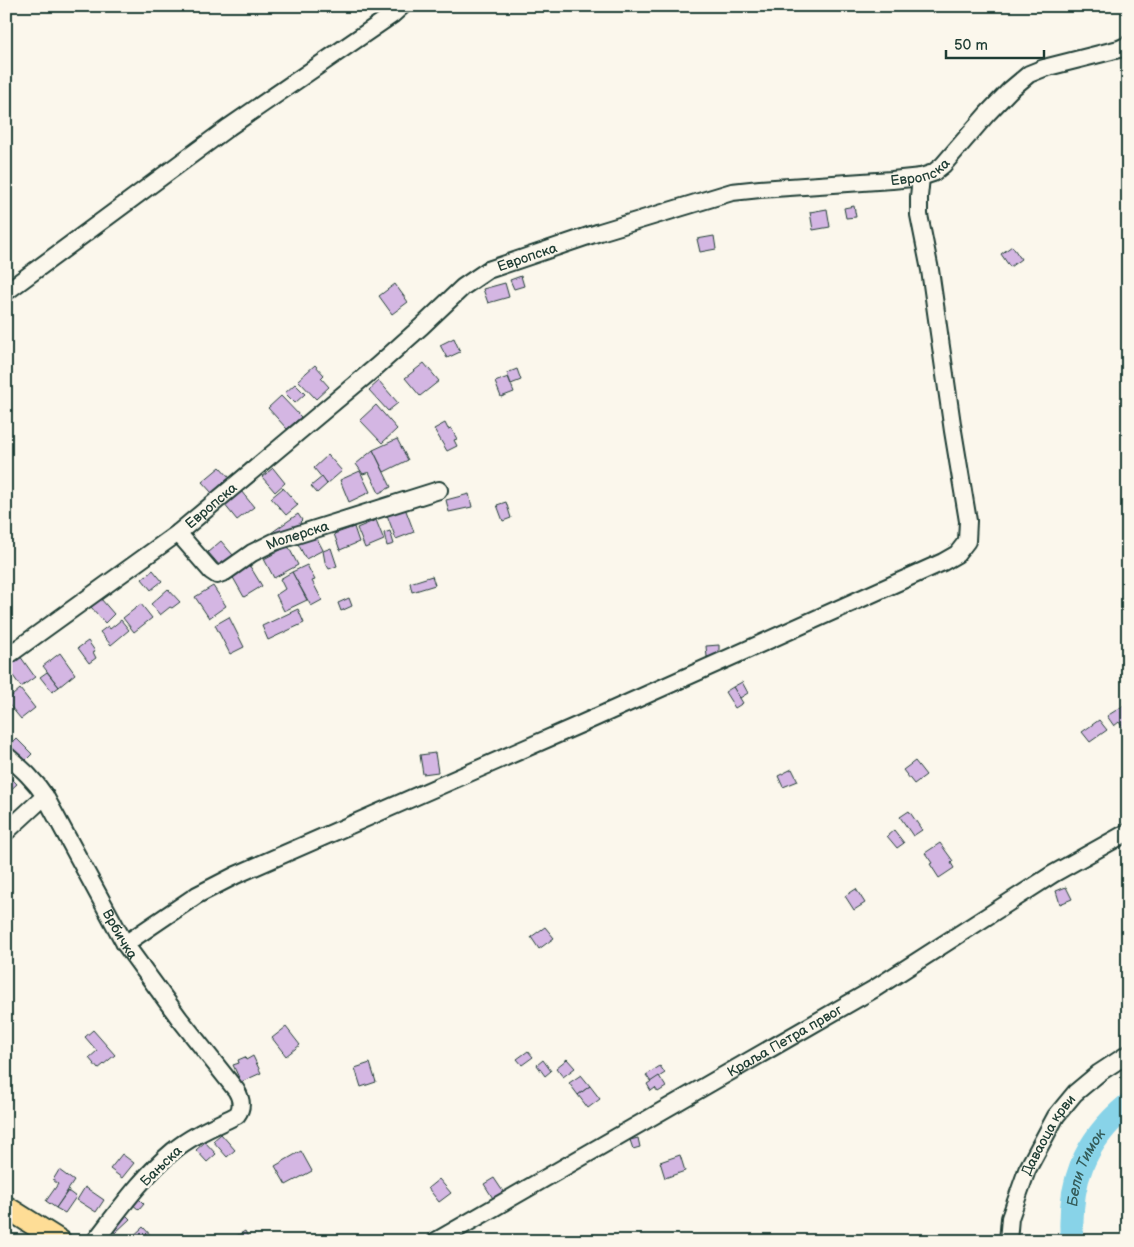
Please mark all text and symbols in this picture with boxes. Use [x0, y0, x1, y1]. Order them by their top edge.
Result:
scale bar [946, 28, 1044, 60]
text: 50 m [954, 36, 988, 55]
street label: Европска [890, 154, 954, 189]
street label: Европска [495, 239, 560, 275]
street label: Европска [182, 478, 241, 532]
street label: Молерска [263, 517, 331, 553]
street label: Врбичка [99, 906, 142, 963]
street label: Краља Петра првог [724, 1001, 845, 1080]
street label: Даваоца крви [1017, 1091, 1079, 1178]
water label: Бели Тимок [1063, 1124, 1110, 1207]
street label: Бањска [137, 1142, 186, 1190]

